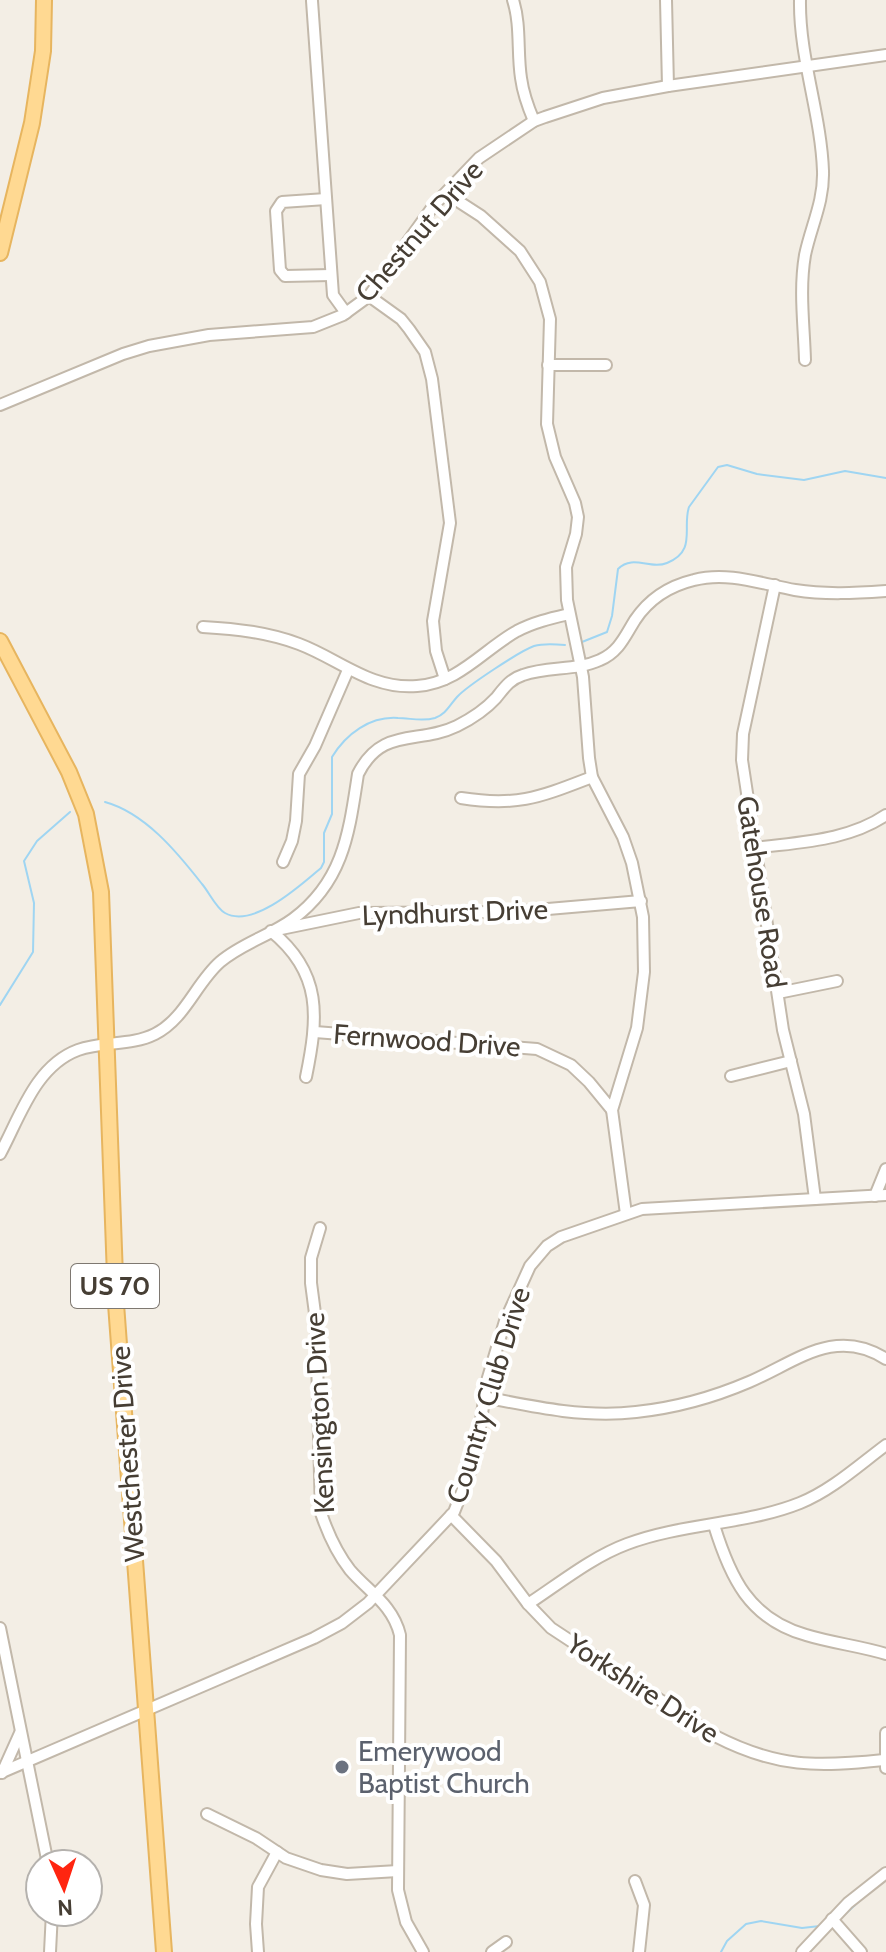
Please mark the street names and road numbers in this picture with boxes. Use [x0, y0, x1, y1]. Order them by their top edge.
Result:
street label: Chestnut Drive [348, 153, 490, 309]
street label: Gatehouse Road [730, 794, 794, 990]
street label: Lyndhurst Drive [361, 892, 549, 932]
street label: Fernwood Drive [332, 1016, 522, 1064]
road number: US 70 [71, 1264, 159, 1308]
street label: Country Club Drive [439, 1283, 537, 1507]
street label: Kensington Drive [297, 1311, 341, 1515]
street label: Westchester Drive [103, 1345, 151, 1563]
street label: Yorkshire Drive [560, 1626, 726, 1750]

